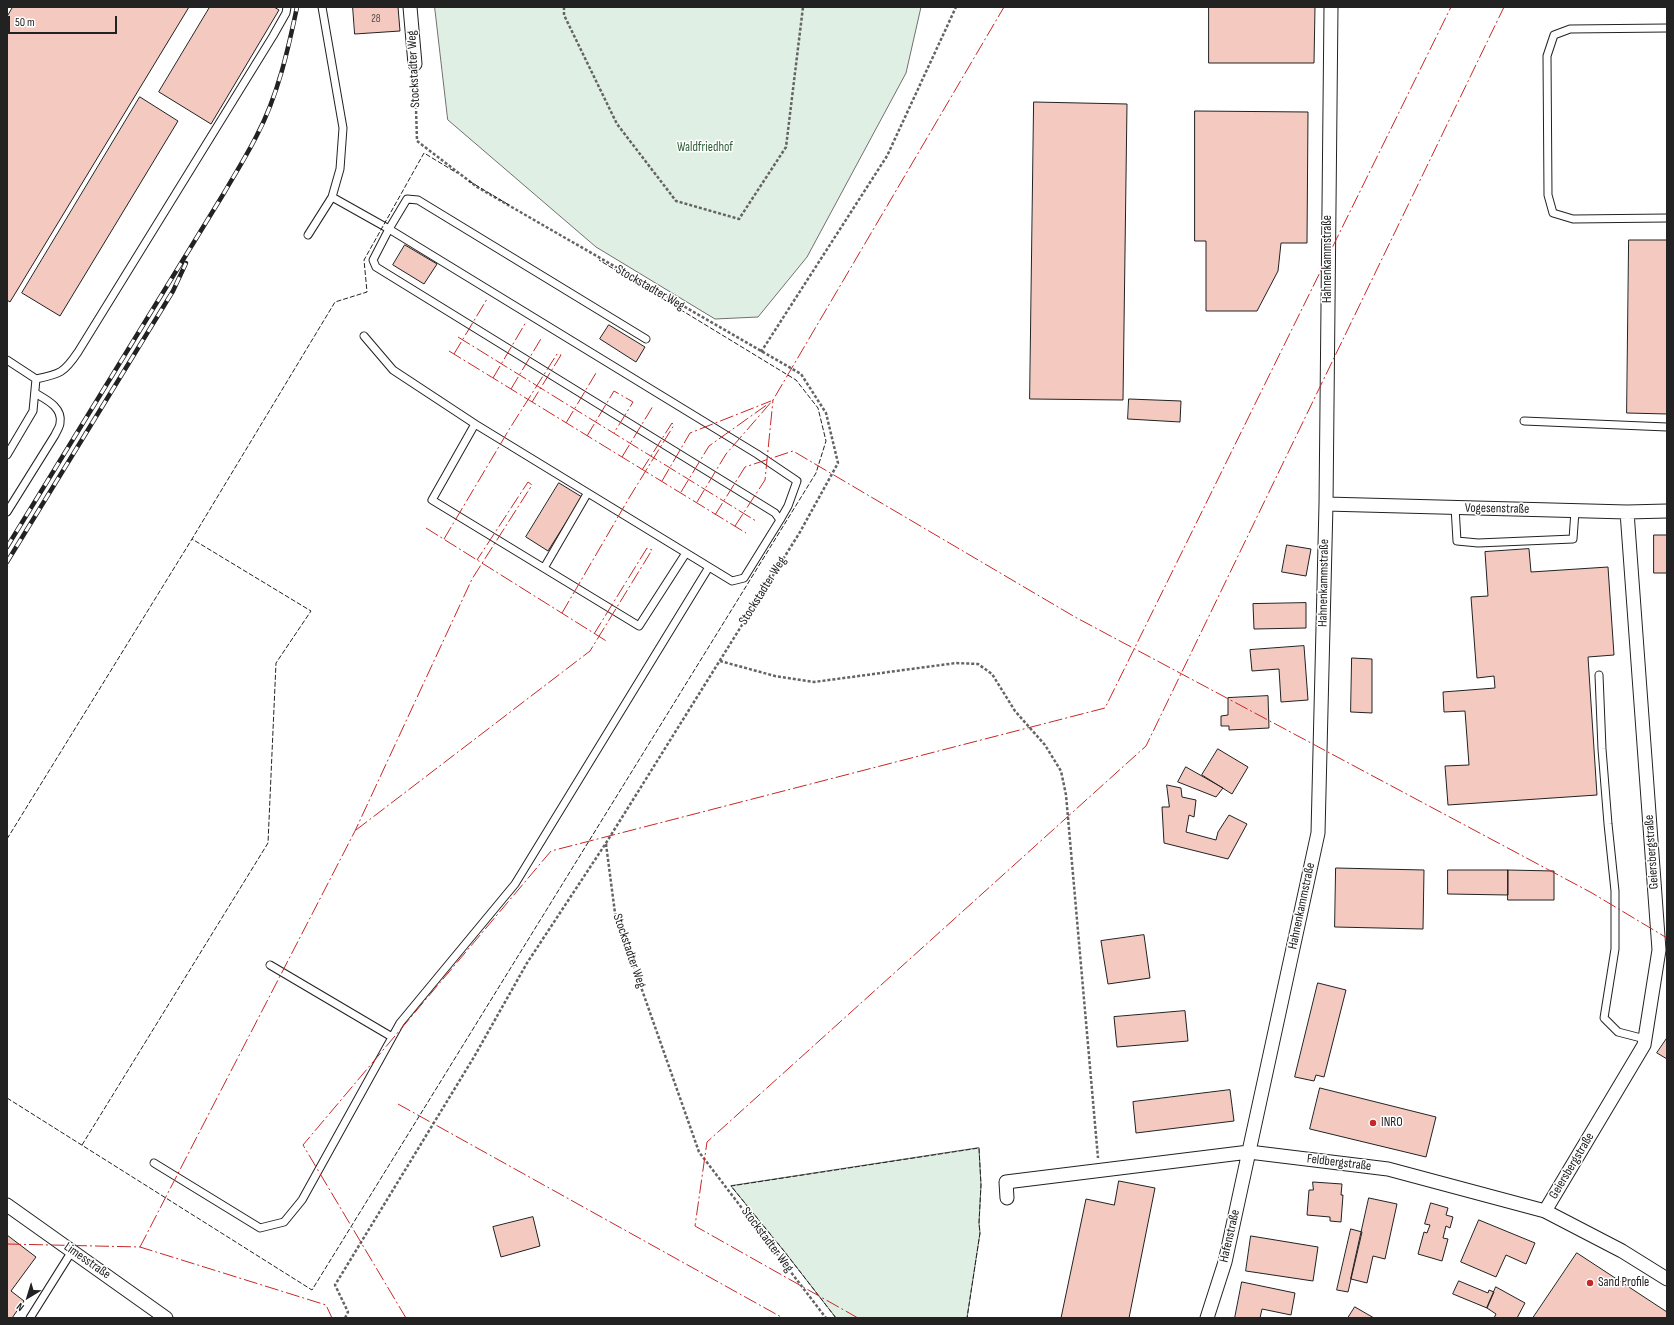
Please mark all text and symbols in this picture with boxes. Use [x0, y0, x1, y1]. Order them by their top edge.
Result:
scale bar [10, 8, 119, 34]
house number: 28 [371, 12, 381, 26]
text: 50 m [15, 15, 35, 30]
street label: Stockstadter Weg [404, 30, 424, 108]
park label: Waldfriedhof [677, 140, 733, 156]
street label: Hahnenkammstraße [1320, 215, 1336, 303]
street label: Stockstadter Weg [613, 262, 687, 314]
street label: Vogesenstraße [1465, 501, 1529, 517]
street label: Hahnenkammstraße [1315, 539, 1333, 627]
street label: Stockstadter Weg [736, 554, 790, 628]
street label: Geiersbergstraße [1642, 814, 1662, 890]
street label: Hahnenkammstraße [1285, 861, 1319, 951]
street label: Stockstadter Weg [609, 912, 649, 990]
place label: INRO [1381, 1115, 1403, 1131]
marker: INRO [1368, 1118, 1378, 1128]
street label: Geiersbergstraße [1546, 1130, 1598, 1202]
street label: Feldbergstraße [1306, 1151, 1372, 1175]
street label: Stockstadter Weg [737, 1204, 797, 1276]
street label: Hafenstraße [1216, 1208, 1244, 1264]
street label: Limesstraße [61, 1239, 113, 1283]
place label: Sand Profile [1598, 1275, 1649, 1291]
north arrow [8, 1277, 48, 1317]
marker: Sand Profile [1585, 1278, 1595, 1288]
text: N [14, 1300, 27, 1314]

